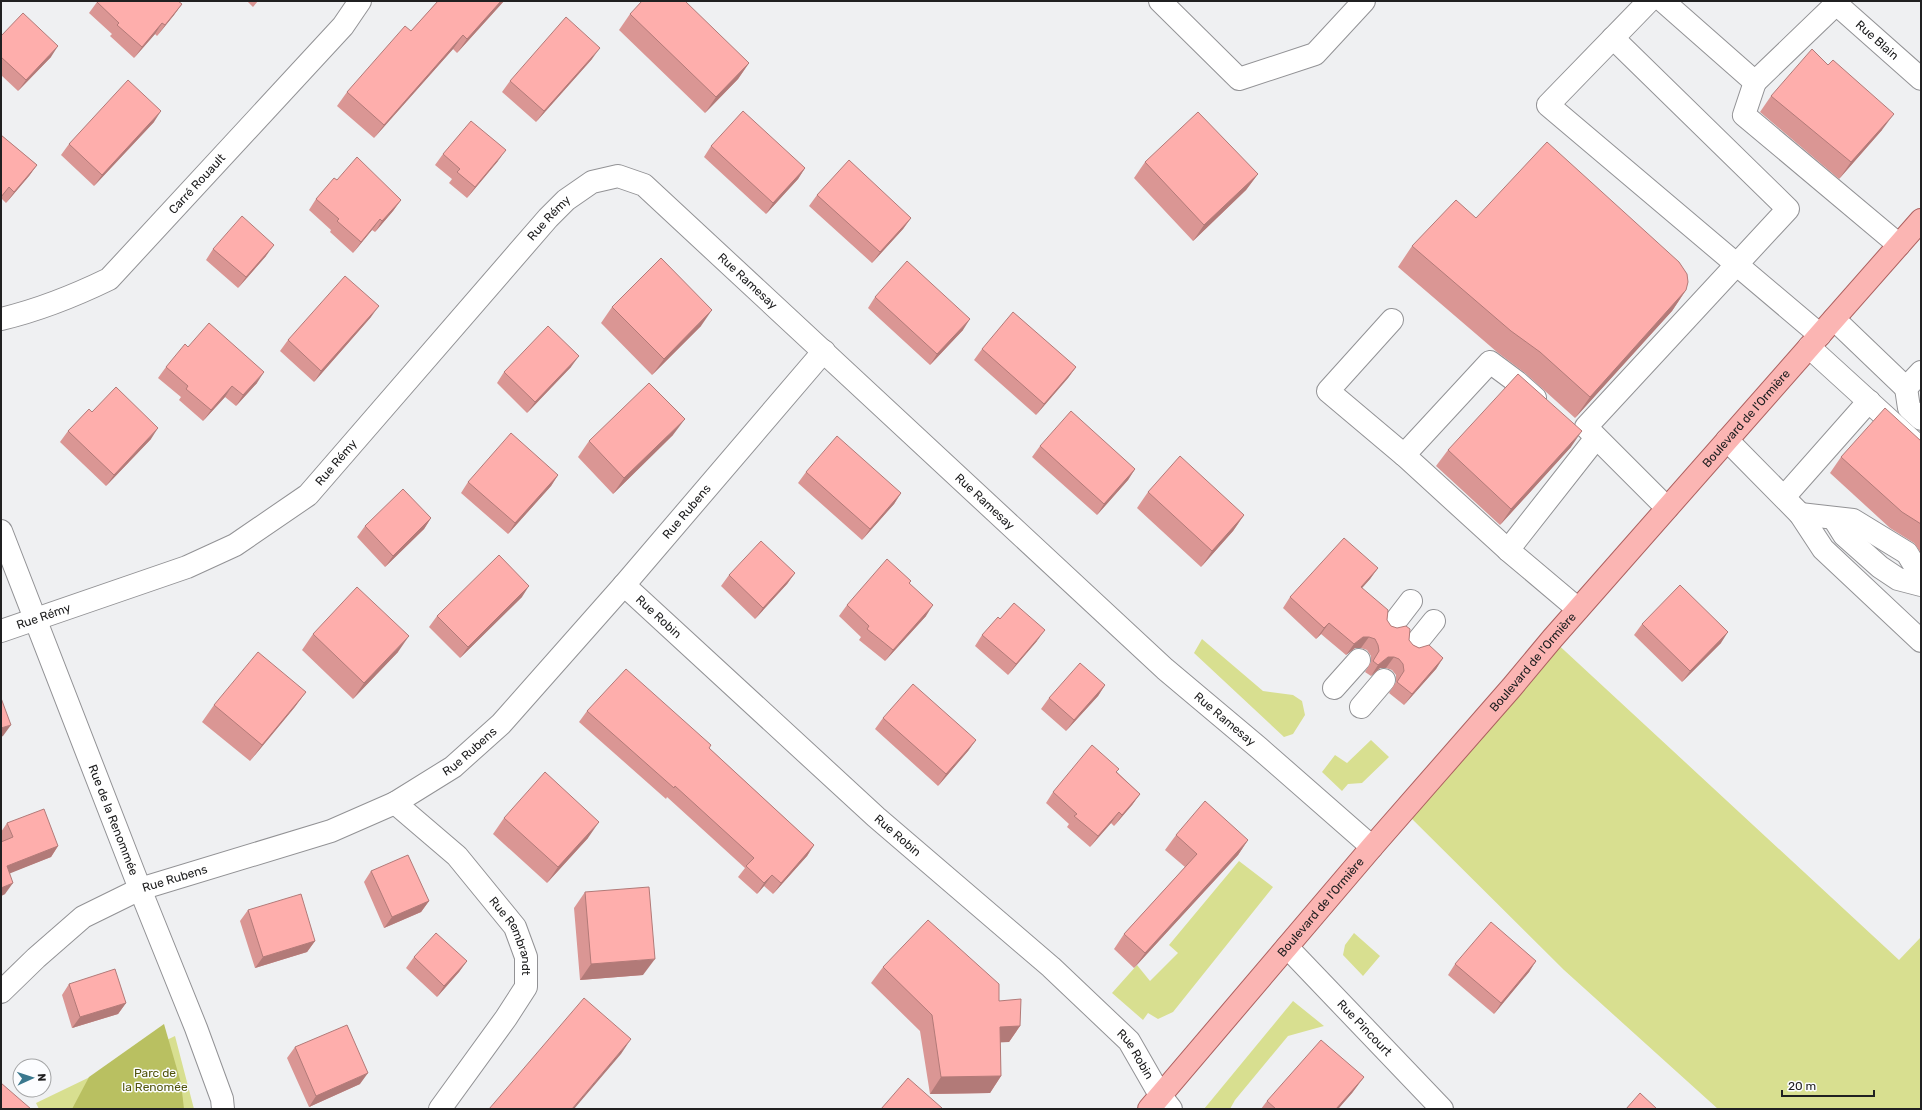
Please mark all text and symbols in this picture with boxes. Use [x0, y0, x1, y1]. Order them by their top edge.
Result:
street label: Rue Blain [1853, 17, 1901, 63]
street label: Carré Rouault [166, 151, 228, 217]
street label: Rue Rémy [525, 192, 574, 244]
street label: Rue Ramesay [715, 250, 780, 312]
street label: Boulevard de l'Ormière [1699, 366, 1793, 470]
street label: Rue Rémy [312, 436, 360, 488]
street label: Rue Ramesay [952, 471, 1018, 533]
street label: Rue Rubens [660, 482, 714, 542]
street label: Rue Robin [633, 592, 684, 641]
street label: Rue Rémy [15, 600, 73, 632]
street label: Boulevard de l'Ormière [1487, 610, 1579, 715]
street label: Rue Ramesay [1191, 689, 1259, 749]
street label: Rue Rubens [440, 724, 500, 779]
street label: Rue de la Renommée [85, 763, 141, 878]
street label: Rue Robin [871, 812, 924, 859]
street label: Boulevard de l'Ormière [1275, 855, 1367, 960]
street label: Rue Rubens [141, 862, 209, 895]
street label: Rue Rembrandt [486, 894, 533, 976]
street label: Rue Pincourt [1334, 997, 1395, 1059]
street label: Rue Robin [1114, 1026, 1156, 1082]
north arrow [12, 1058, 52, 1098]
park label: Parc de la Renomée [122, 1066, 188, 1094]
scale bar [1782, 1072, 1874, 1098]
text: N [35, 1073, 48, 1082]
text: 20 m [1788, 1079, 1816, 1093]

